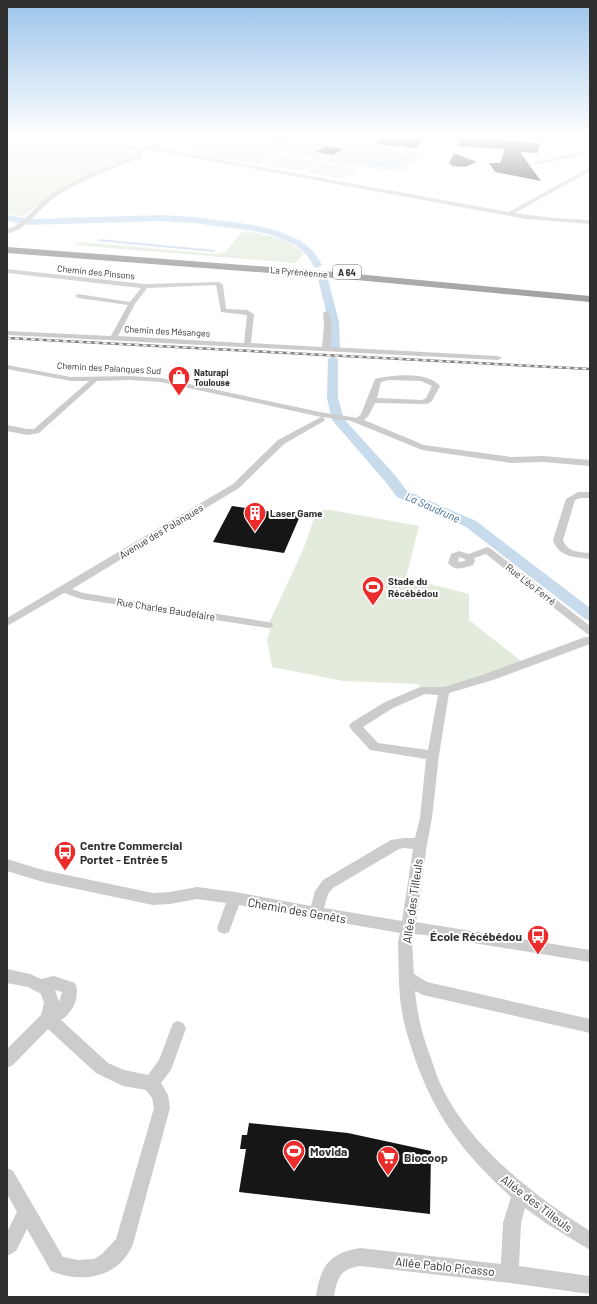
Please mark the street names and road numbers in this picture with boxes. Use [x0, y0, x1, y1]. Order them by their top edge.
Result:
street label: Chemin des Pinsons [57, 262, 135, 282]
street label: La Pyrénéenne [270, 264, 328, 280]
road number: A 64 [333, 265, 361, 279]
street label: Chemin des Mésanges [124, 323, 210, 339]
street label: Chemin des Palanques Sud [57, 360, 161, 376]
street label: Avenue des Palanques [117, 501, 205, 561]
street label: Rue Léo Ferré [503, 561, 559, 607]
street label: Rue Charles Baudelaire [116, 595, 216, 623]
street label: Allée des Tilleuls [399, 857, 425, 944]
street label: Chemin des Genêts [247, 894, 347, 926]
street label: Allée des Tilleuls [499, 1172, 576, 1234]
street label: Allée Pablo Picasso [395, 1254, 495, 1278]

